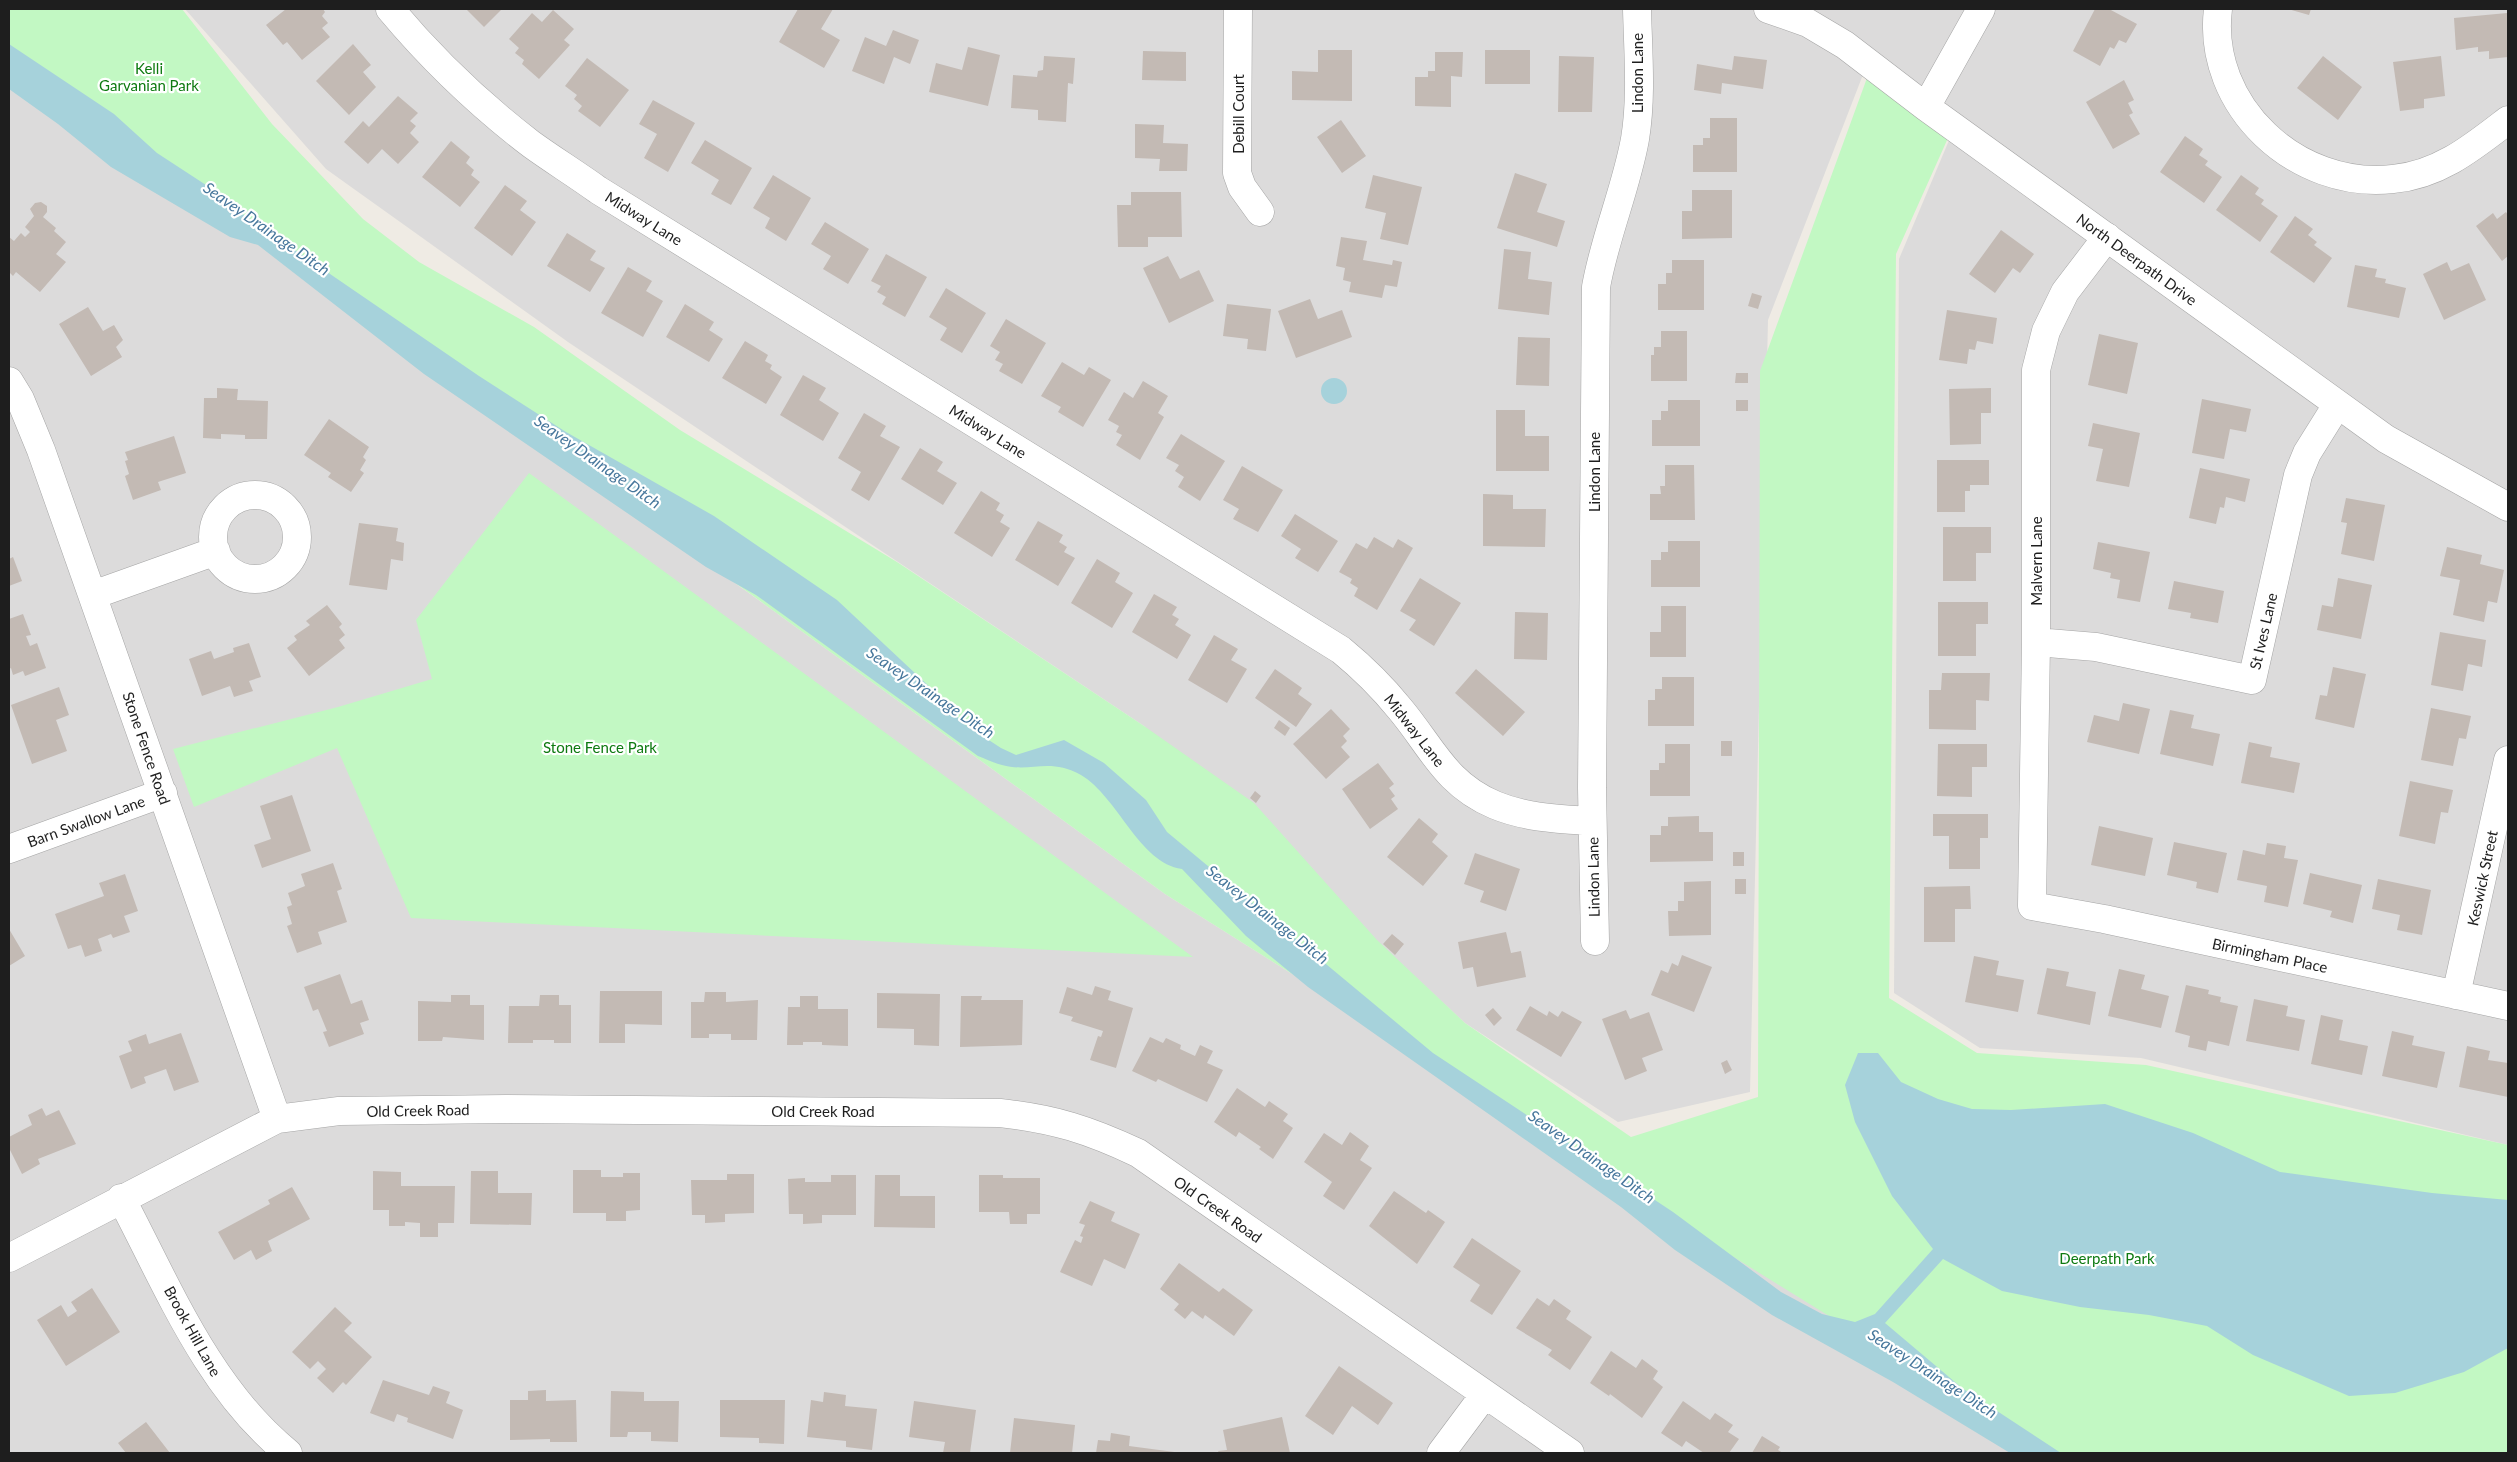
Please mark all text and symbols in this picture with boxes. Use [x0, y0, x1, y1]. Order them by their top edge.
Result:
street label: Lindon Lane [1628, 33, 1646, 113]
park label: Kelli Garvanian Park [99, 59, 199, 94]
street label: Debill Court [1229, 74, 1247, 154]
water label: Seavey Drainage Ditch [200, 177, 334, 279]
street label: Midway Lane [602, 187, 686, 249]
street label: North Deerpath Drive [2073, 209, 2201, 309]
street label: Midway Lane [946, 400, 1030, 462]
water label: Seavey Drainage Ditch [531, 410, 665, 512]
street label: Lindon Lane [1585, 432, 1603, 512]
street label: Malvern Lane [2027, 516, 2045, 606]
street label: St Ives Lane [2245, 591, 2281, 671]
water label: Seavey Drainage Ditch [864, 642, 998, 742]
street label: Stone Fence Road [119, 689, 175, 807]
street label: Midway Lane [1381, 690, 1449, 770]
park label: Stone Fence Park [543, 738, 657, 756]
street label: Barn Swallow Lane [25, 791, 147, 851]
street label: Keswick Street [2463, 828, 2501, 927]
street label: Lindon Lane [1583, 837, 1603, 917]
water label: Seavey Drainage Ditch [1203, 860, 1333, 968]
street label: Birmingham Place [2211, 934, 2329, 976]
street label: Old Creek Road [366, 1100, 470, 1120]
street label: Old Creek Road [771, 1102, 875, 1120]
water label: Seavey Drainage Ditch [1525, 1105, 1659, 1207]
street label: Old Creek Road [1171, 1172, 1265, 1246]
park label: Deerpath Park [2059, 1249, 2155, 1267]
street label: Brook Hill Lane [161, 1283, 225, 1379]
water label: Seavey Drainage Ditch [1865, 1324, 2001, 1422]

